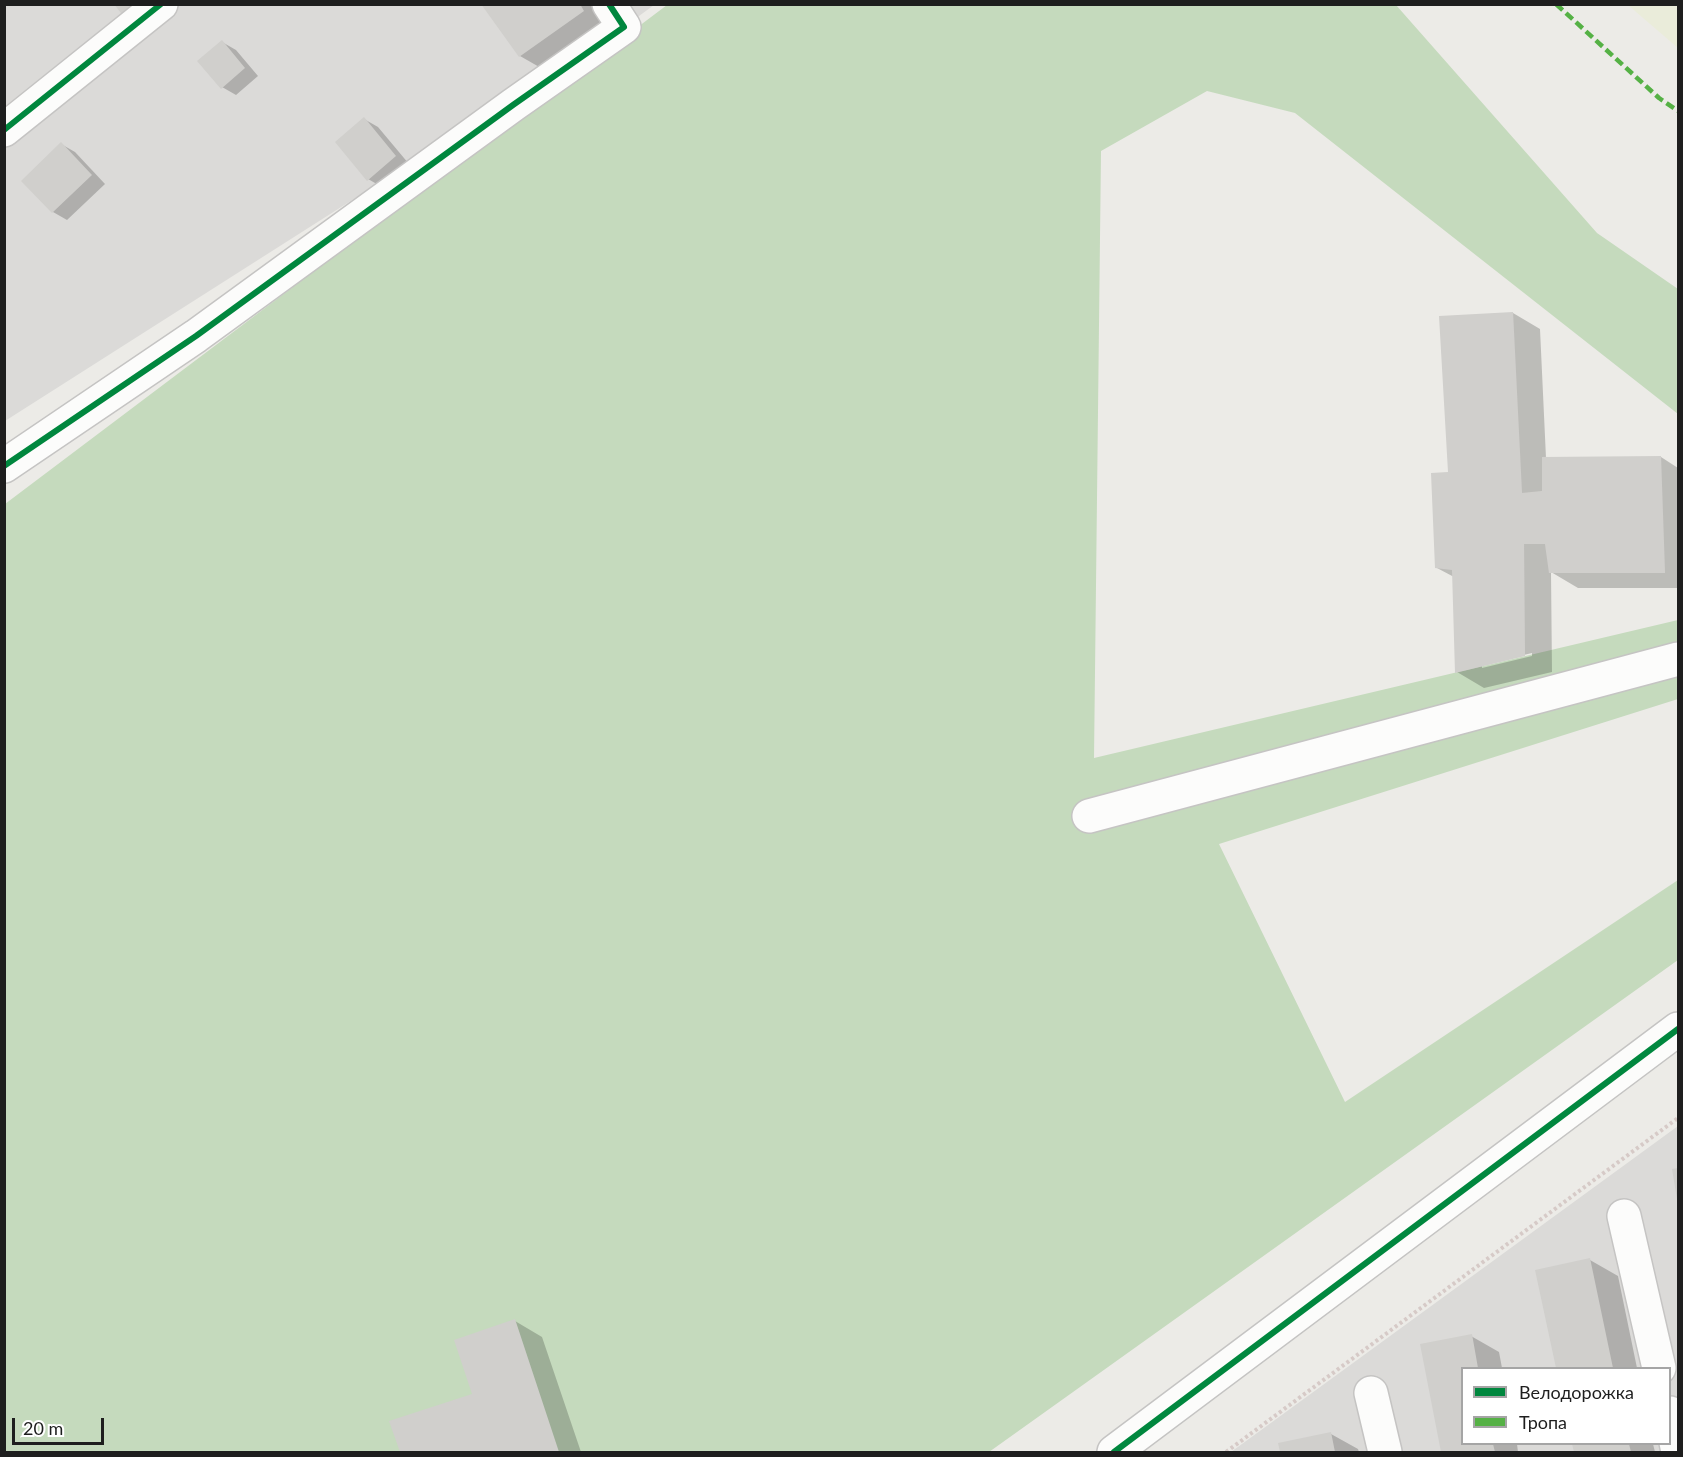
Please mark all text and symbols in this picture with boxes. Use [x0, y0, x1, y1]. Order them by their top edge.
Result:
legend [1461, 1367, 1671, 1445]
text: Велодорожка [1519, 1381, 1634, 1403]
scale bar [15, 1406, 106, 1444]
text: Тропа [1519, 1411, 1567, 1433]
text: 20 m [23, 1417, 63, 1439]

